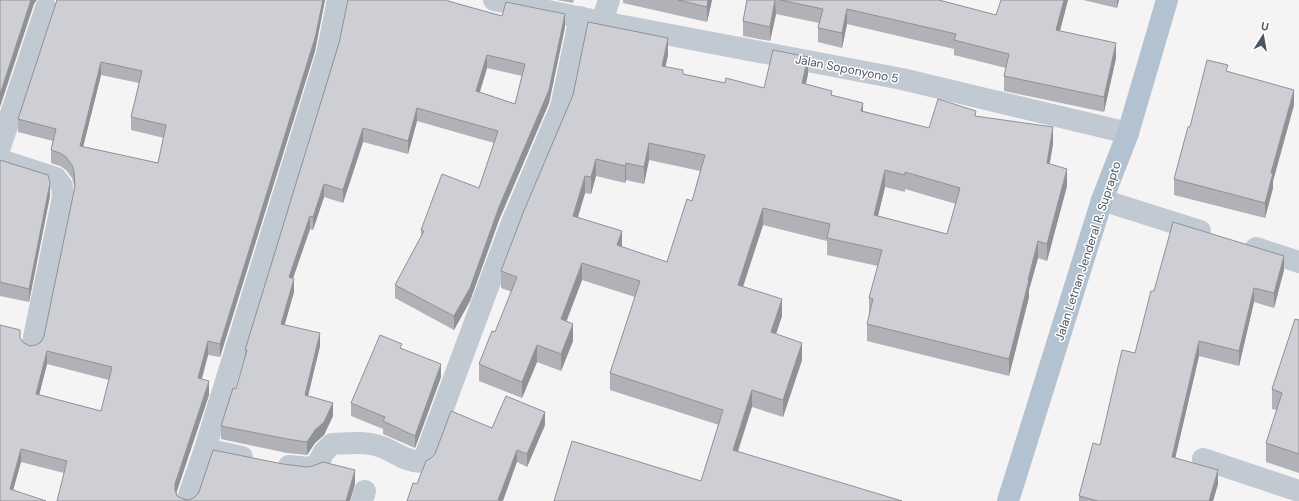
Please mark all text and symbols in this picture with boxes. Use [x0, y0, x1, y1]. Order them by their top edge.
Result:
north arrow [1243, 16, 1283, 56]
text: U [1260, 19, 1270, 34]
street label: Jalan Soponyono 5 [794, 51, 900, 87]
street label: Jalan Letnan Jenderal R. Suprapto [1051, 159, 1125, 343]

